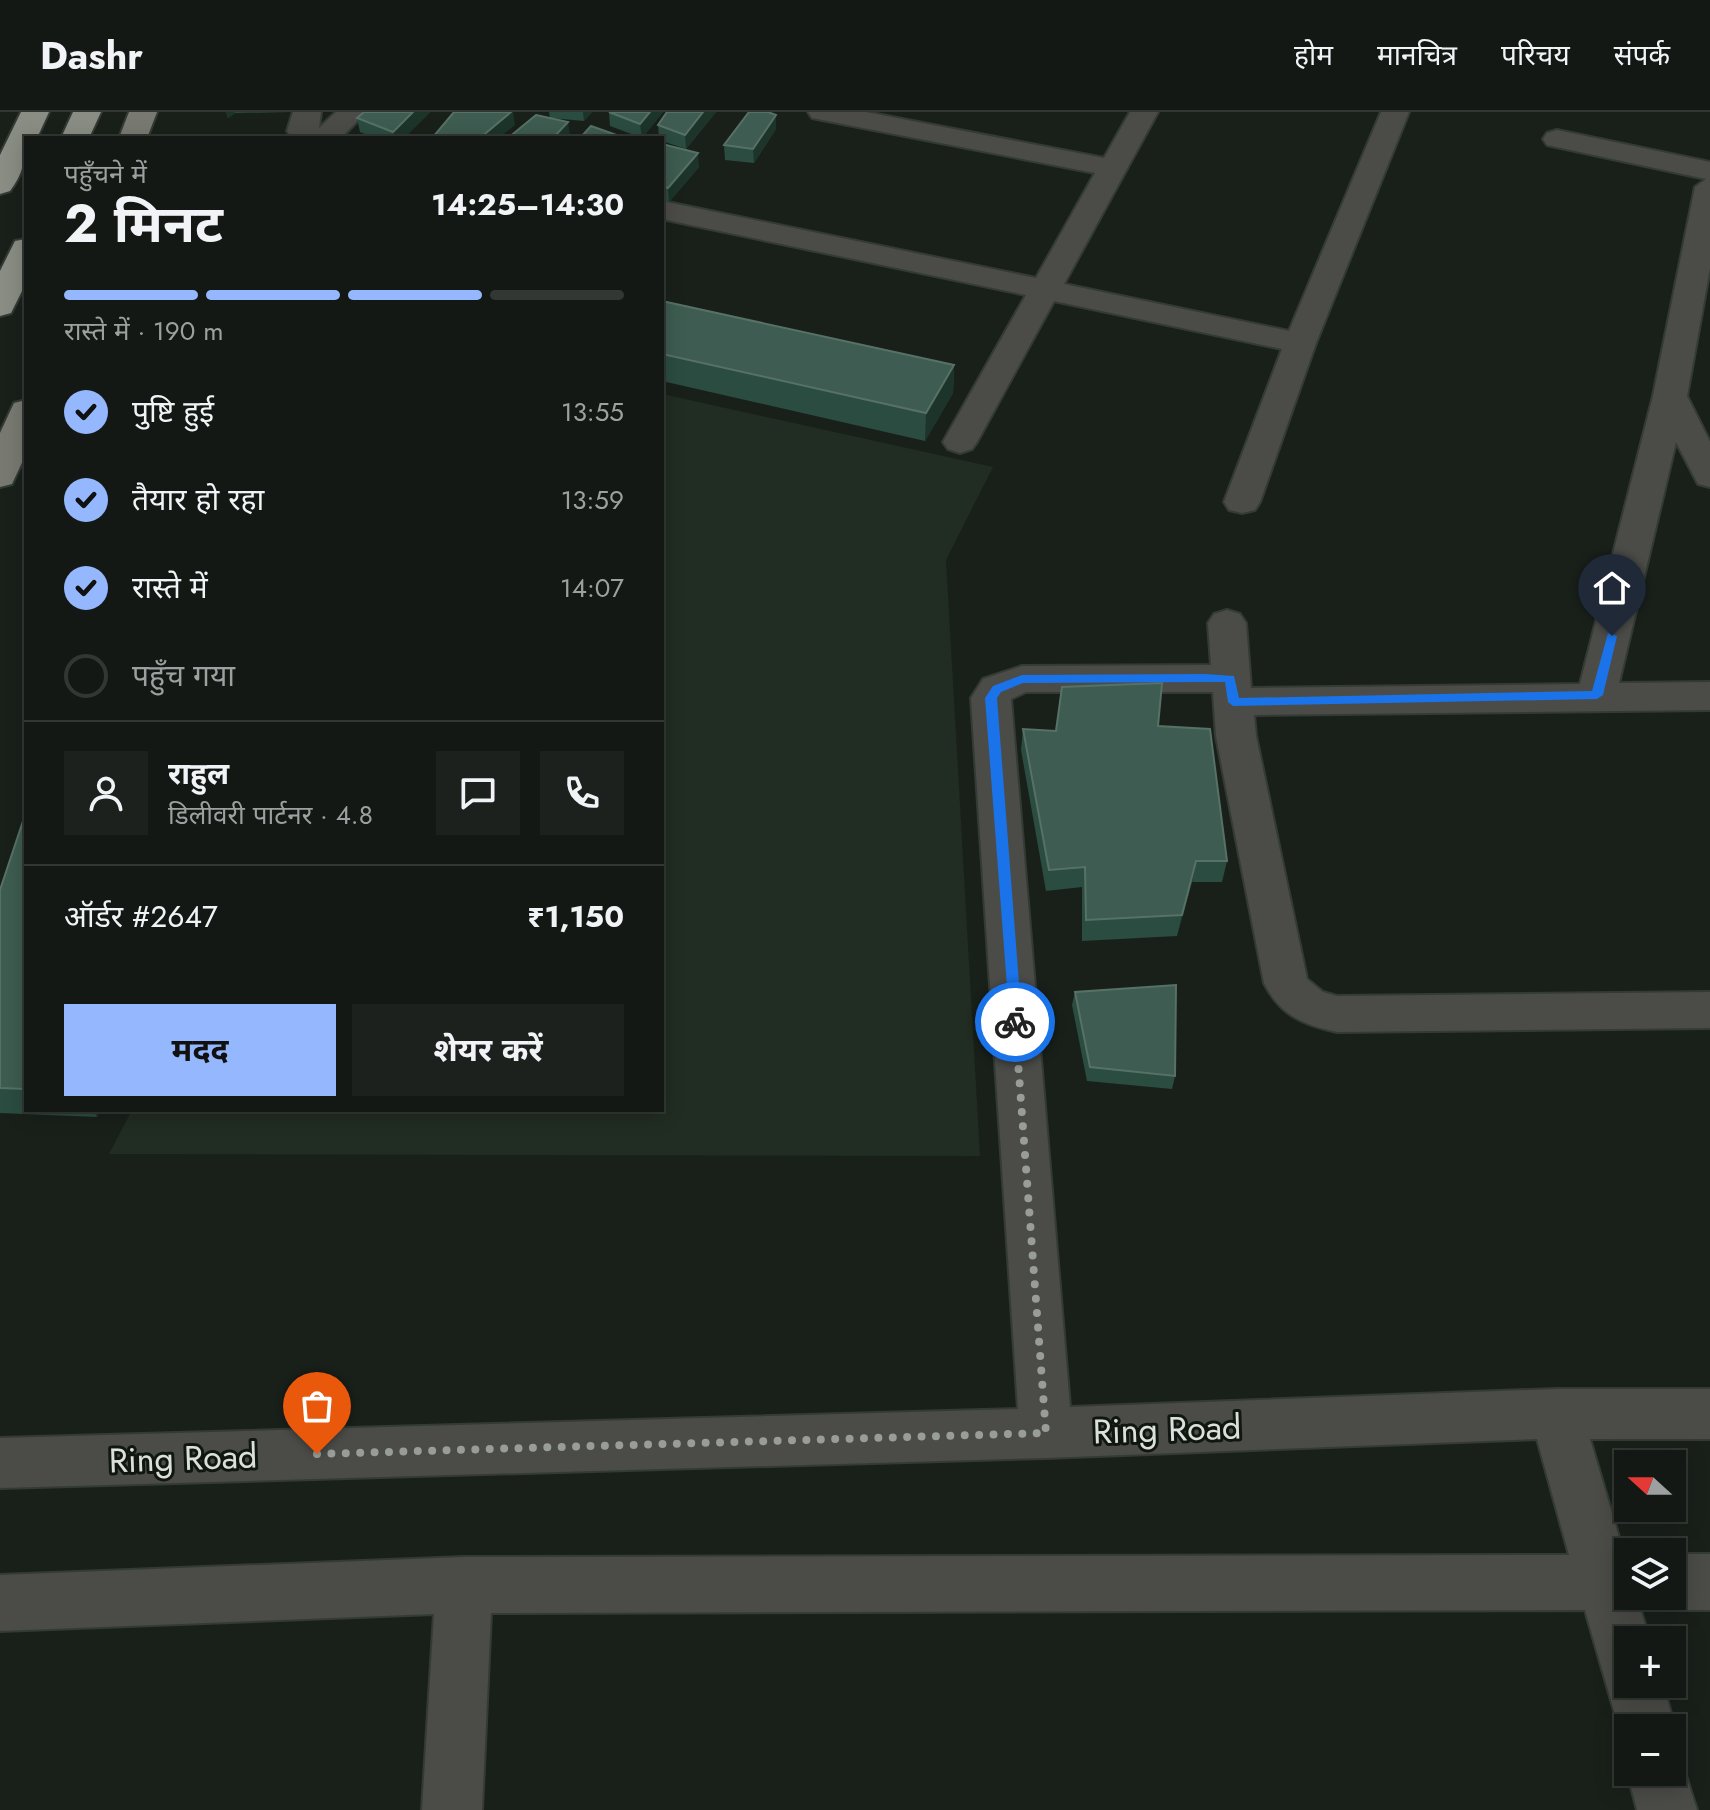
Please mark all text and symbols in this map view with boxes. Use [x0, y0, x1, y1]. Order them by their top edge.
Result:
text: Dashr [40, 28, 143, 83]
text: होम [1294, 35, 1333, 76]
text: मानचित्र [1377, 35, 1457, 76]
text: परिचय [1501, 35, 1570, 76]
text: संपर्क [1614, 35, 1670, 76]
text: पहुँचने में [64, 155, 147, 193]
text: 14:25–14:30 [431, 183, 624, 226]
text: 2 मिनट [64, 186, 223, 262]
text: रास्ते में · 190 m [64, 312, 223, 350]
icon: check [64, 390, 108, 434]
text: पुष्टि हुई [132, 390, 214, 433]
text: 13:55 [561, 393, 624, 431]
icon: check [64, 478, 108, 522]
text: तैयार हो रहा [132, 478, 264, 521]
text: 13:59 [561, 481, 624, 519]
pin [1578, 554, 1646, 636]
icon: check [64, 566, 108, 610]
text: रास्ते में [132, 566, 208, 609]
icon: home [1590, 566, 1634, 610]
text: 14:07 [560, 569, 624, 607]
text: पहुँच गया [132, 654, 235, 697]
button: person [64, 751, 148, 835]
button: chat [436, 751, 520, 835]
button: phone [540, 751, 624, 835]
text: राहुल [168, 752, 229, 795]
text: डिलीवरी पार्टनर · 4.8 [168, 796, 373, 834]
text: ऑर्डर #2647 [64, 895, 218, 938]
text: ₹1,150 [527, 895, 624, 938]
courier [975, 982, 1055, 1062]
icon: bike [993, 1000, 1037, 1044]
button: मदद [64, 1004, 336, 1096]
button: शेयर करें [352, 1004, 624, 1096]
pin [283, 1372, 351, 1454]
icon: bag [295, 1384, 339, 1428]
street label: Ring Road [1092, 1402, 1242, 1457]
street label: Ring Road [108, 1431, 258, 1486]
north arrow [1614, 1450, 1686, 1522]
map controls [1614, 1450, 1686, 1786]
button: layers [1614, 1538, 1686, 1610]
button: + [1614, 1626, 1686, 1698]
button: − [1614, 1714, 1686, 1786]

